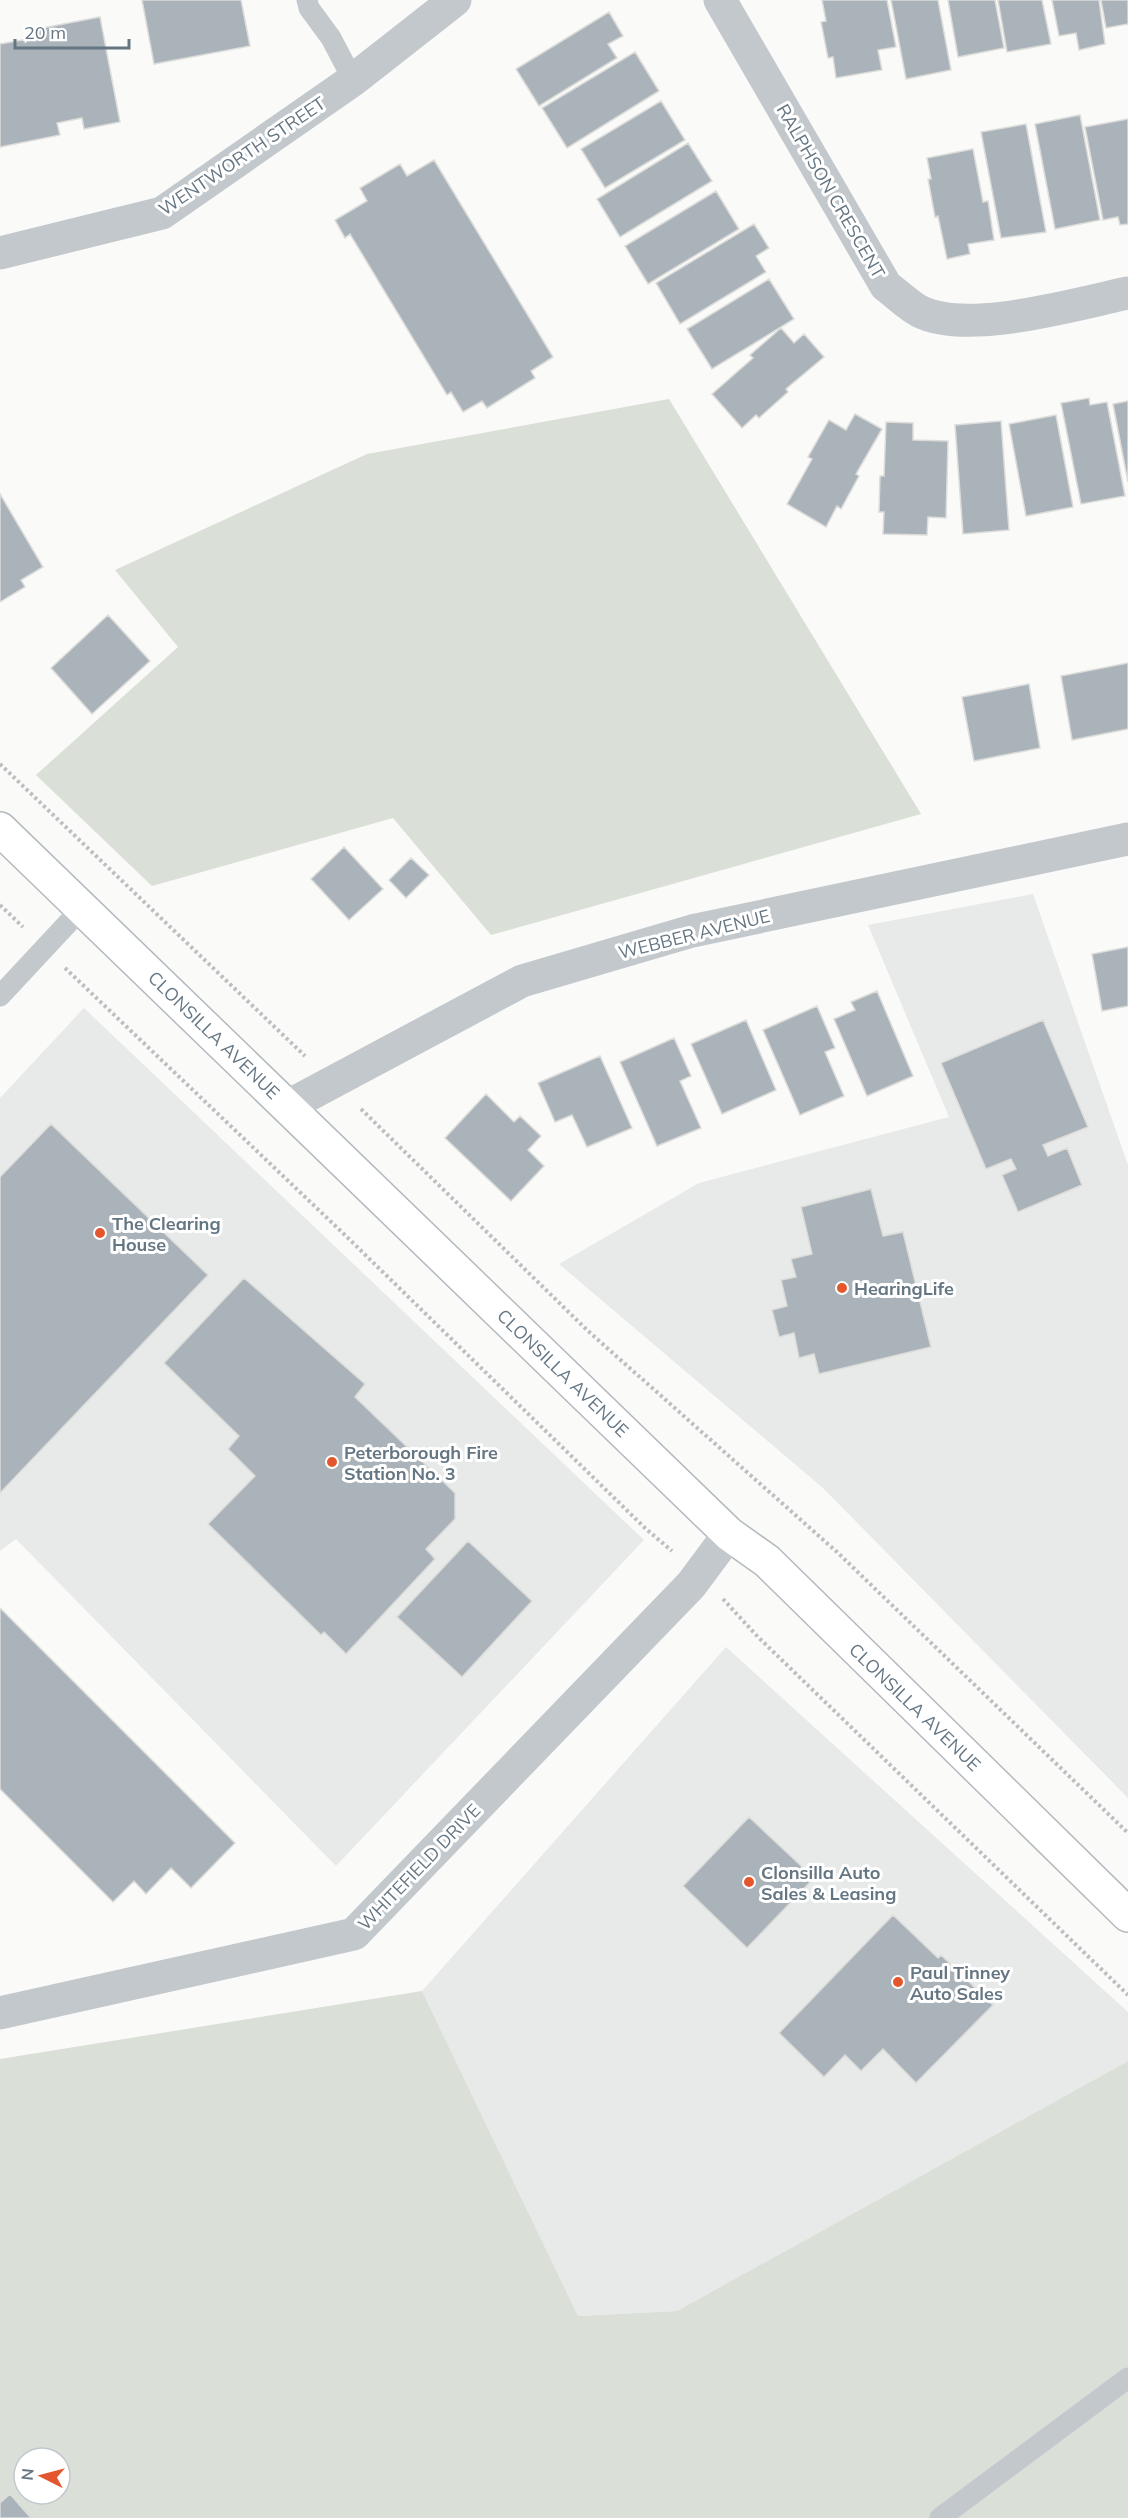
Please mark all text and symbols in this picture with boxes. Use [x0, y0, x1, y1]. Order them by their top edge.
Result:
scale bar [15, 12, 129, 50]
text: 20 m [24, 21, 66, 44]
street label: WENTWORTH STREET [154, 92, 330, 220]
street label: RALPHSON CRESCENT [772, 100, 890, 282]
street label: WEBBER AVENUE [616, 904, 772, 964]
street label: CLONSILLA AVENUE [143, 966, 285, 1104]
place label: The Clearing House [112, 1212, 221, 1256]
marker: The Clearing House [93, 1226, 107, 1240]
place label: HearingLife [854, 1277, 954, 1300]
marker: HearingLife [835, 1281, 849, 1295]
street label: CLONSILLA AVENUE [492, 1304, 634, 1442]
place label: Peterborough Fire Station No. 3 [344, 1441, 498, 1485]
marker: Peterborough Fire Station No. 3 [325, 1455, 339, 1469]
street label: CLONSILLA AVENUE [844, 1638, 986, 1776]
street label: WHITEFIELD DRIVE [353, 1799, 485, 1935]
place label: Clonsilla Auto Sales & Leasing [761, 1861, 896, 1905]
marker: Clonsilla Auto Sales & Leasing [742, 1875, 756, 1889]
place label: Paul Tinney Auto Sales [910, 1961, 1010, 2005]
marker: Paul Tinney Auto Sales [891, 1975, 905, 1989]
north arrow [12, 2446, 72, 2506]
text: N [17, 2467, 38, 2481]

